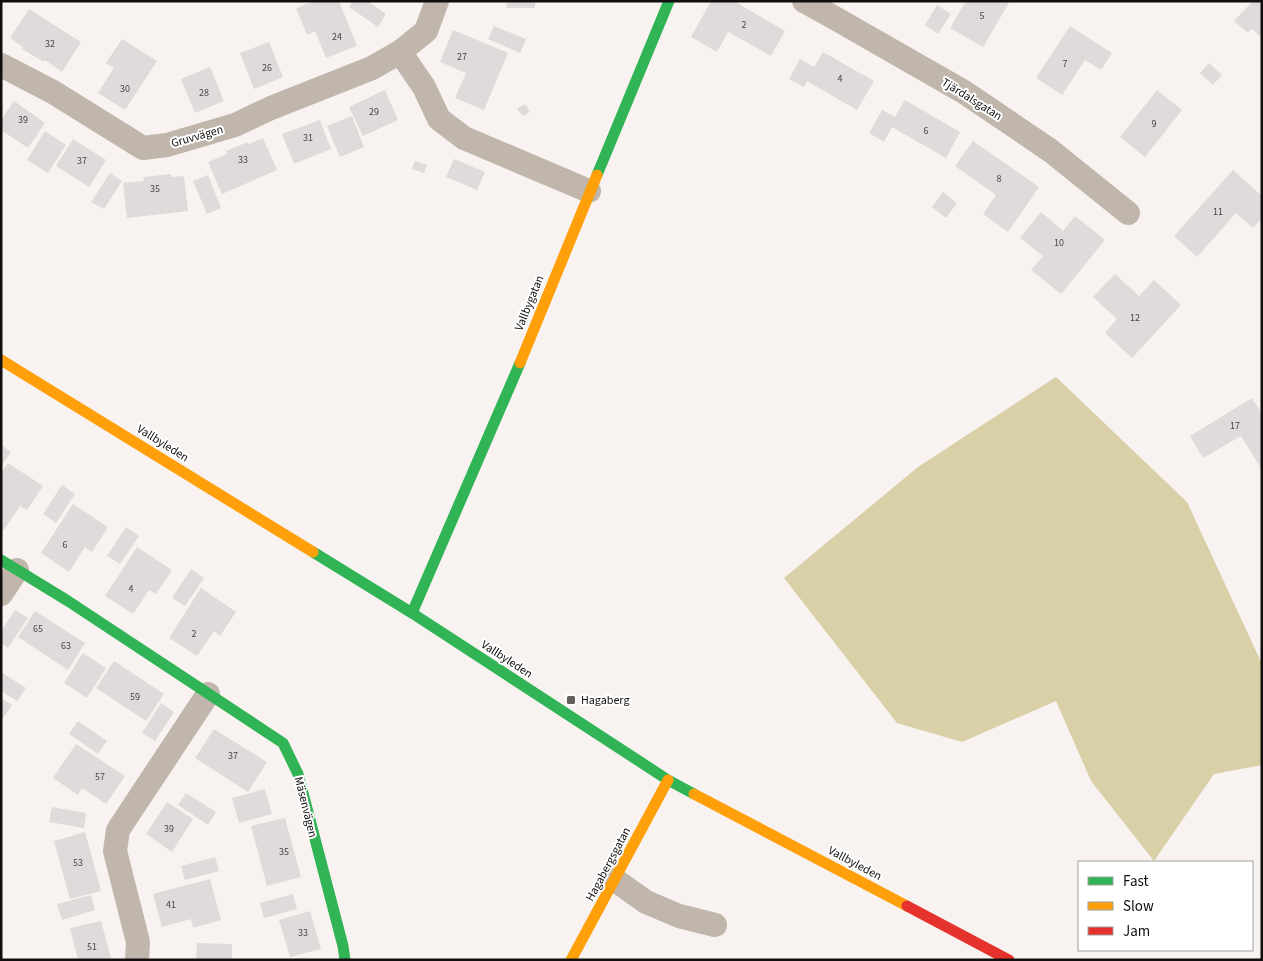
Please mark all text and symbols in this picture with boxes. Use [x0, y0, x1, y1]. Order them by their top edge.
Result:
house number: 5 [980, 9, 985, 23]
house number: 2 [742, 18, 747, 32]
house number: 24 [332, 30, 342, 44]
house number: 32 [45, 37, 55, 51]
house number: 27 [457, 50, 467, 64]
house number: 7 [1063, 57, 1068, 71]
house number: 26 [262, 61, 272, 75]
house number: 4 [838, 72, 843, 86]
street label: Tjärdalsgatan [938, 74, 1005, 125]
house number: 30 [120, 82, 130, 96]
house number: 28 [199, 86, 209, 100]
house number: 29 [369, 105, 379, 119]
house number: 39 [18, 113, 28, 127]
house number: 9 [1152, 117, 1157, 131]
street label: Gruvvägen [169, 121, 225, 152]
house number: 6 [924, 124, 929, 138]
house number: 31 [303, 131, 313, 145]
house number: 33 [238, 153, 248, 167]
house number: 37 [77, 154, 87, 168]
house number: 8 [997, 172, 1002, 186]
house number: 35 [150, 182, 160, 196]
house number: 11 [1213, 205, 1223, 219]
house number: 10 [1054, 236, 1064, 250]
street label: Vallbygatan [511, 273, 548, 333]
house number: 12 [1130, 311, 1140, 325]
house number: 17 [1230, 419, 1240, 433]
street label: Vallbyleden [133, 421, 192, 466]
house number: 6 [63, 538, 68, 552]
house number: 4 [129, 582, 134, 596]
house number: 65 [33, 622, 43, 636]
house number: 2 [192, 627, 197, 641]
street label: Vallbyleden [478, 636, 536, 682]
house number: 63 [61, 639, 71, 653]
house number: 59 [130, 690, 140, 704]
place label: Hagaberg [581, 692, 629, 709]
marker: Hagaberg [565, 694, 577, 706]
house number: 37 [228, 749, 238, 763]
house number: 57 [95, 770, 105, 784]
street label: Mäsenvägen [290, 775, 321, 839]
house number: 39 [164, 822, 174, 836]
street label: Hagabergsgatan [582, 824, 635, 904]
street label: Vallbyleden [825, 842, 885, 885]
house number: 35 [279, 845, 289, 859]
house number: 53 [73, 856, 83, 870]
legend [1078, 861, 1253, 951]
text: Fast [1123, 871, 1149, 892]
text: Slow [1123, 896, 1154, 917]
house number: 41 [166, 898, 176, 912]
text: Jam [1123, 921, 1150, 942]
house number: 33 [298, 926, 308, 940]
house number: 51 [87, 940, 97, 954]

